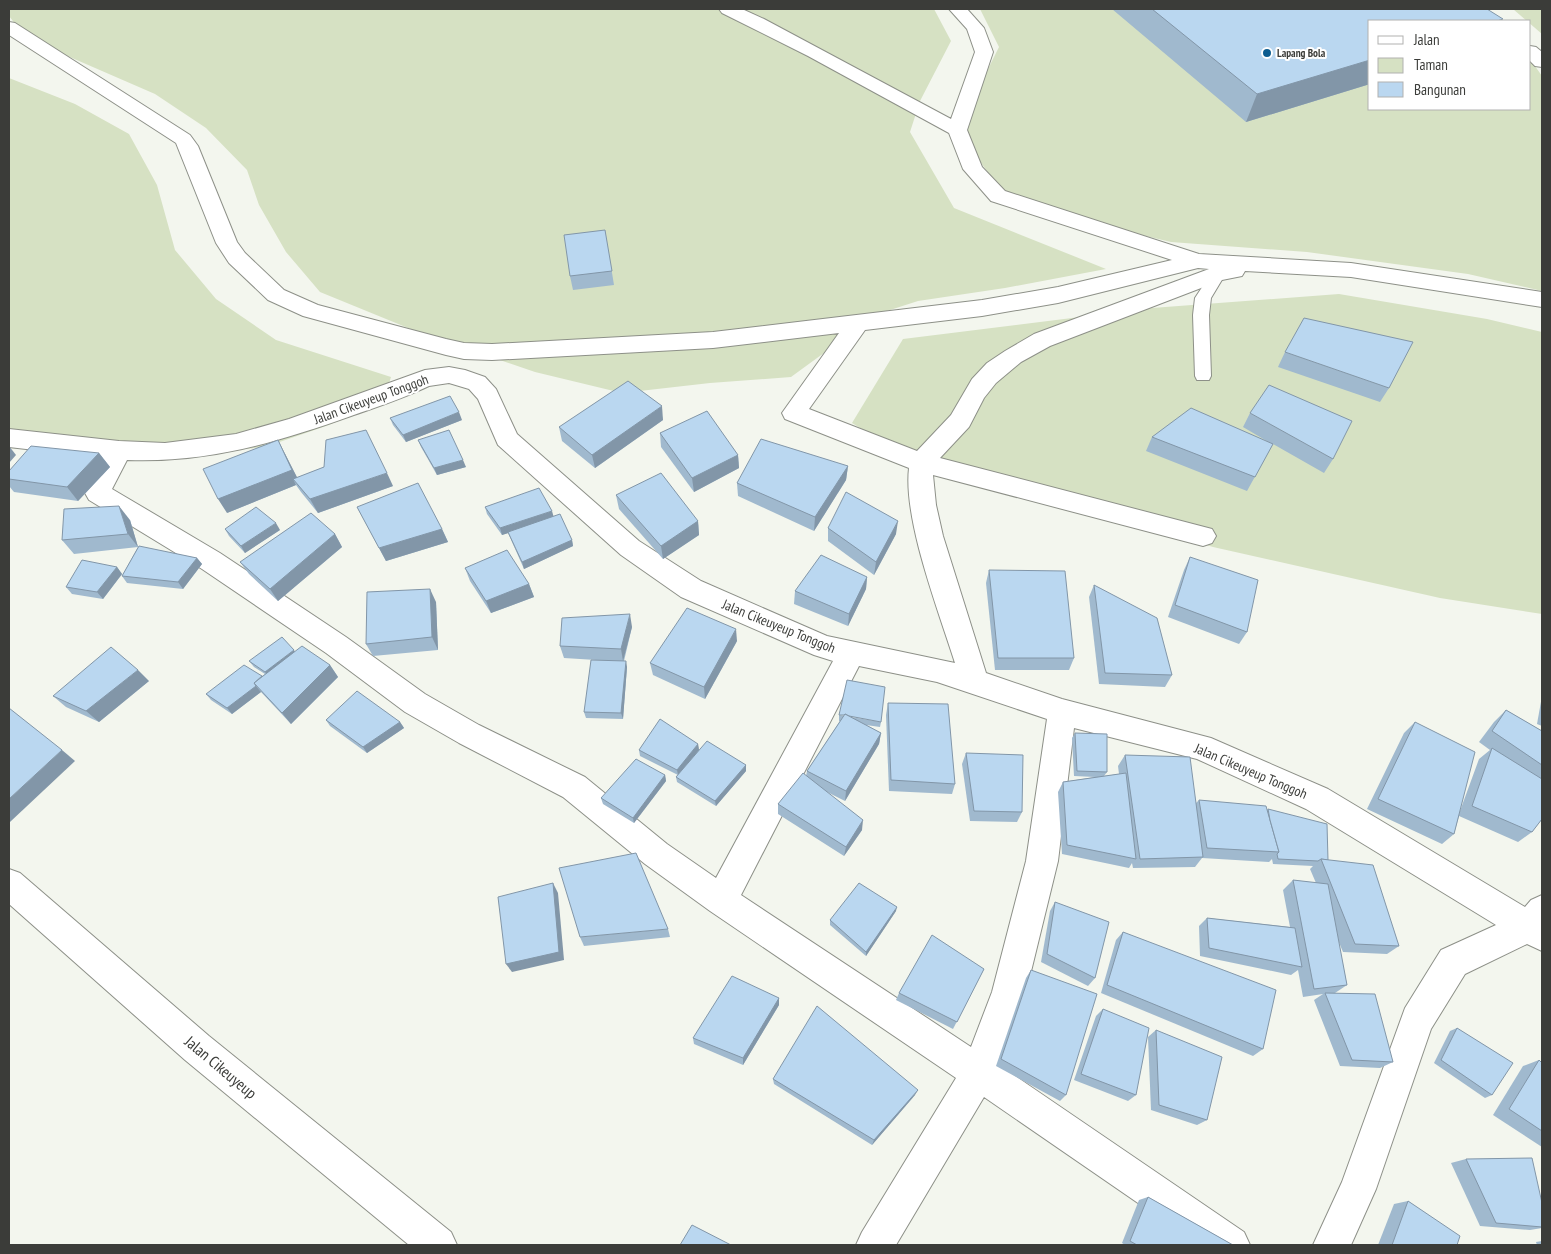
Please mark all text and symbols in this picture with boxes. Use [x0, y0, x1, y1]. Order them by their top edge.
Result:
legend [1368, 20, 1531, 110]
text: Jalan [1413, 30, 1440, 49]
place label: Lapang Bola [1277, 46, 1326, 60]
marker: Lapang Bola [1261, 47, 1273, 59]
text: Taman [1414, 55, 1448, 74]
text: Bangunan [1414, 80, 1466, 99]
street label: Jalan Cikeuyeup Tonggoh [310, 370, 431, 428]
street label: Jalan Cikeuyeup Tonggoh [719, 595, 838, 657]
street label: Jalan Cikeuyeup Tonggoh [1191, 739, 1310, 803]
street label: Jalan Cikeuyeup [180, 1030, 261, 1103]

